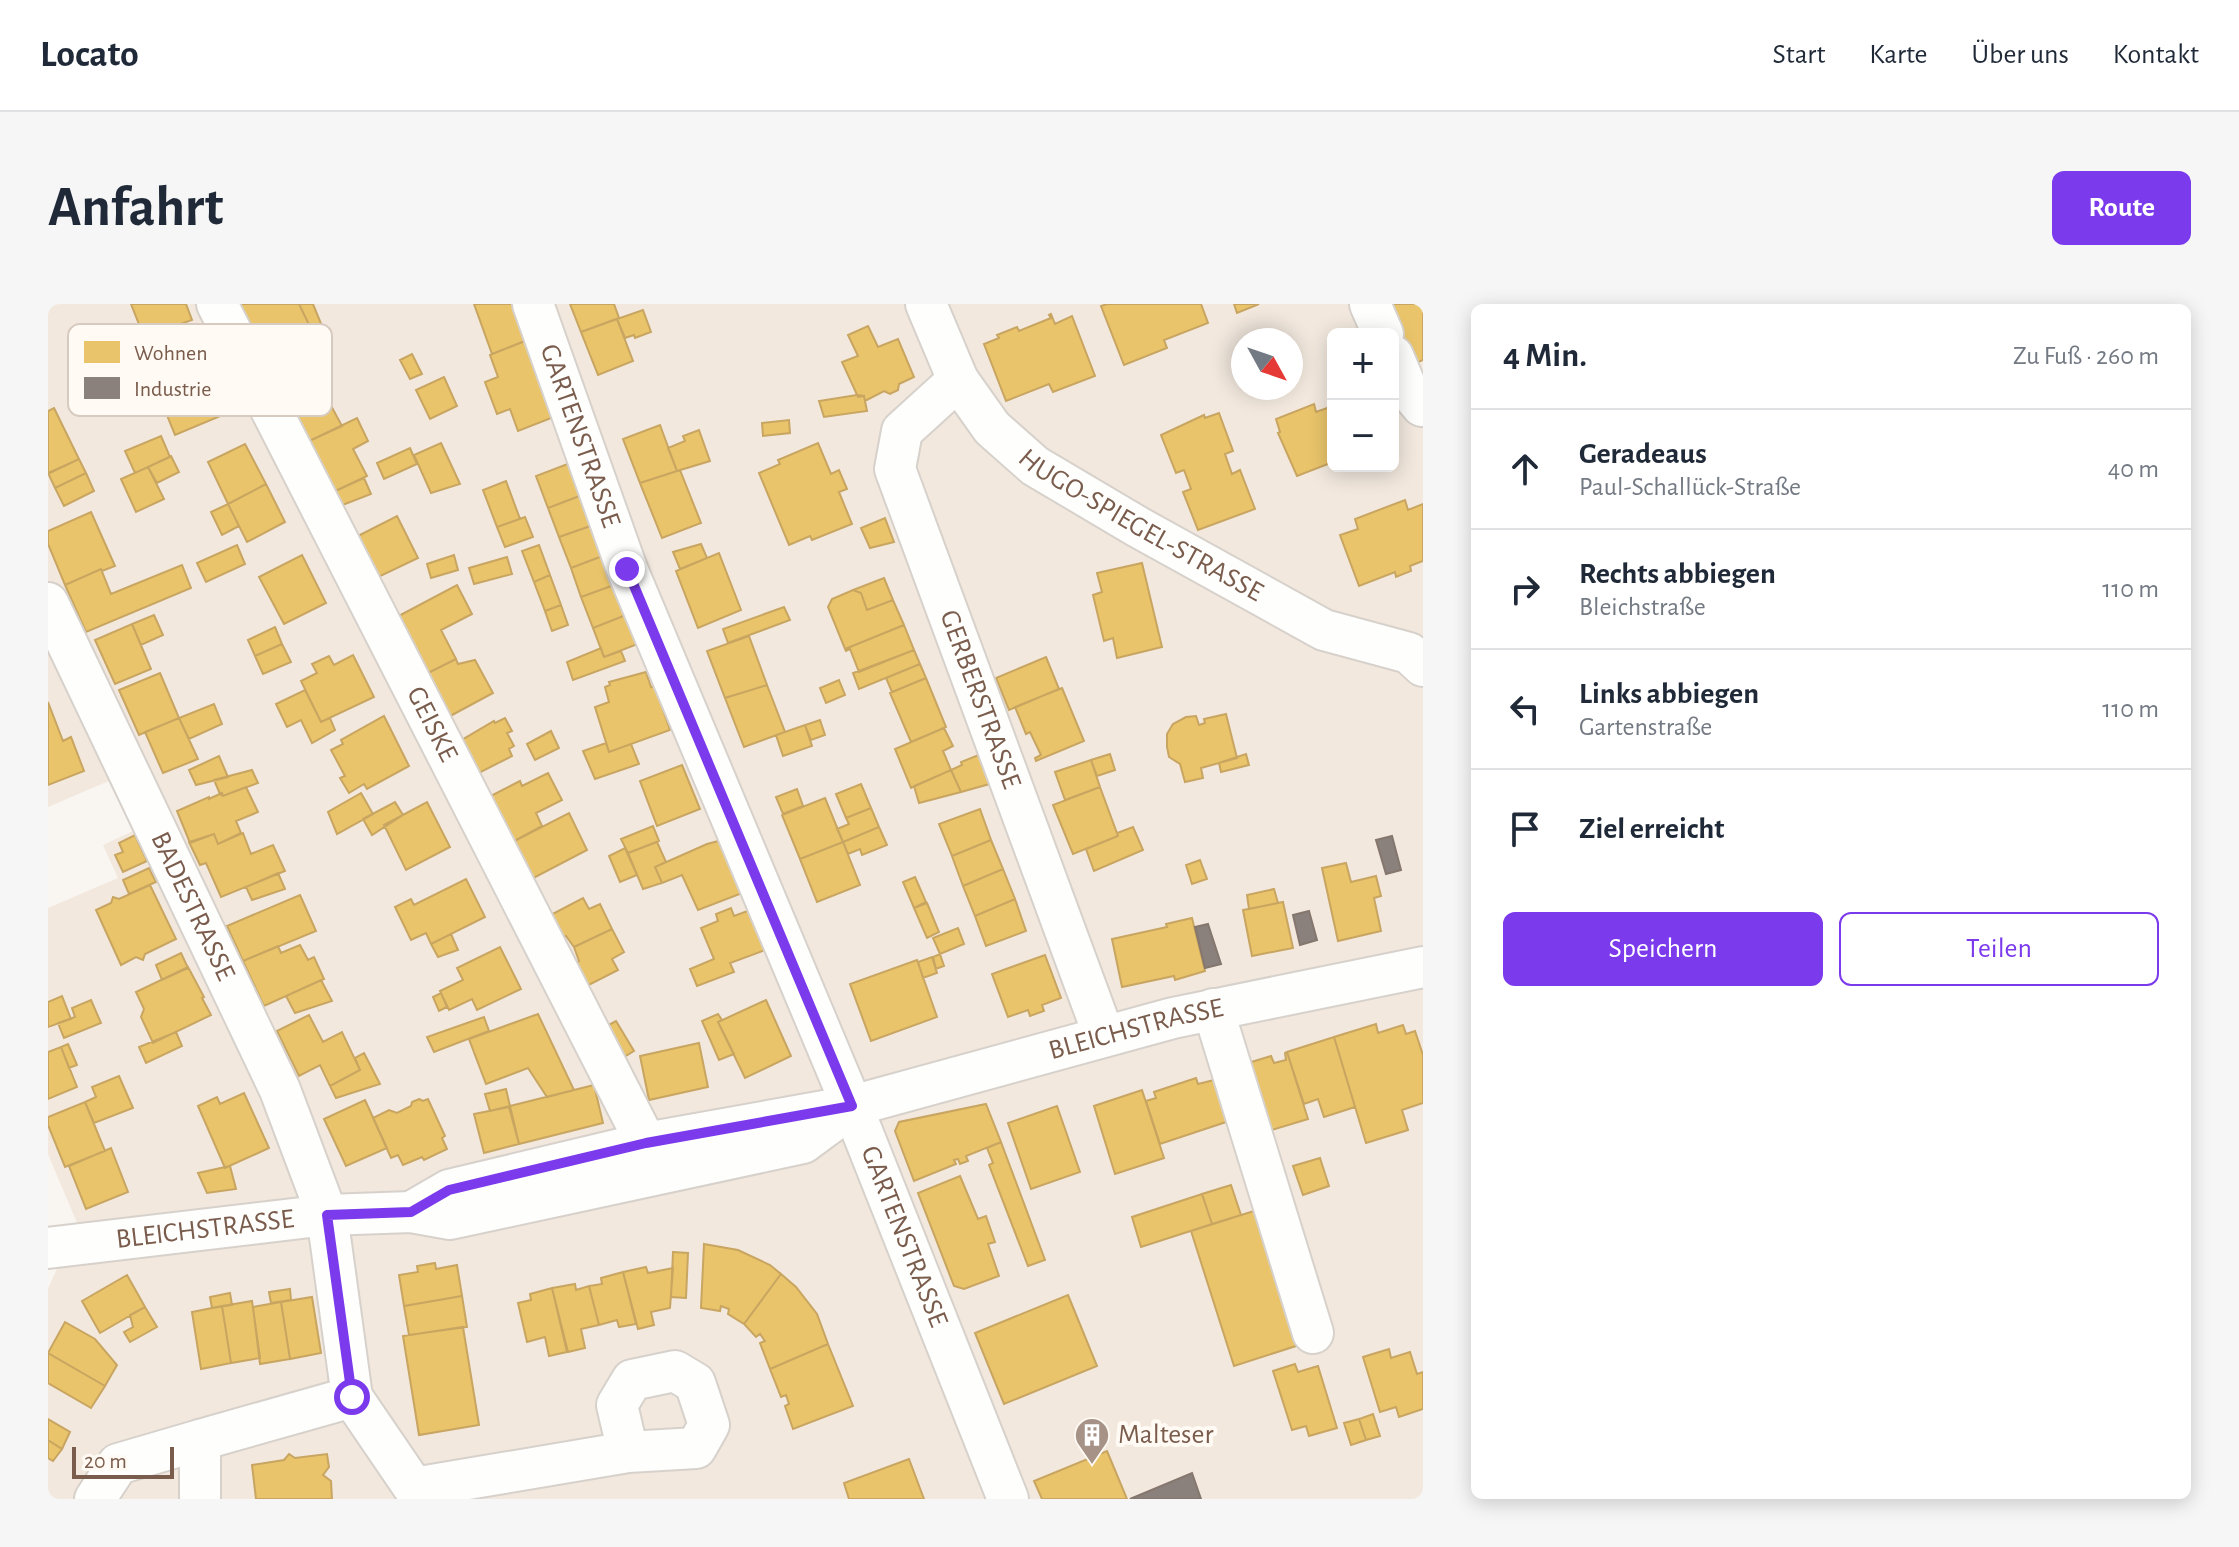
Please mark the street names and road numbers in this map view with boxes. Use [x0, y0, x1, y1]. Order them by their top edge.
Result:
street label: GARTENSTRASSE [535, 341, 625, 531]
street label: HUGO-SPIEGEL-STRASSE [1013, 444, 1267, 607]
street label: GERBERSTRASSE [934, 606, 1026, 793]
street label: GEISKE [401, 682, 463, 766]
street label: BADESTRASSE [145, 828, 240, 985]
street label: BLEICHSTRASSE [1046, 994, 1226, 1065]
street label: GARTENSTRASSE [855, 1142, 952, 1331]
street label: BLEICHSTRASSE [114, 1205, 296, 1254]

